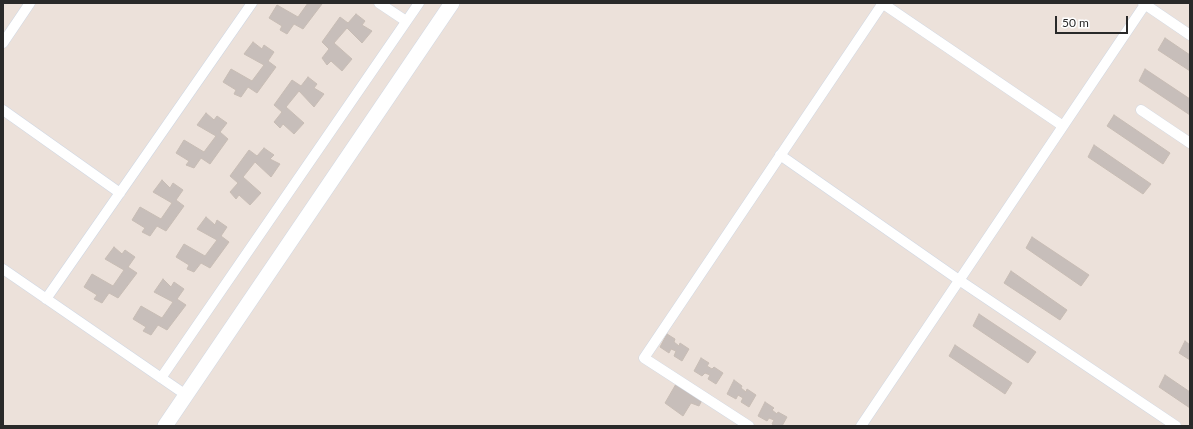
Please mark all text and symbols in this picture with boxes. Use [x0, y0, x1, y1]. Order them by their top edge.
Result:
scale bar [1057, 8, 1130, 34]
text: 50 m [1062, 15, 1089, 30]

